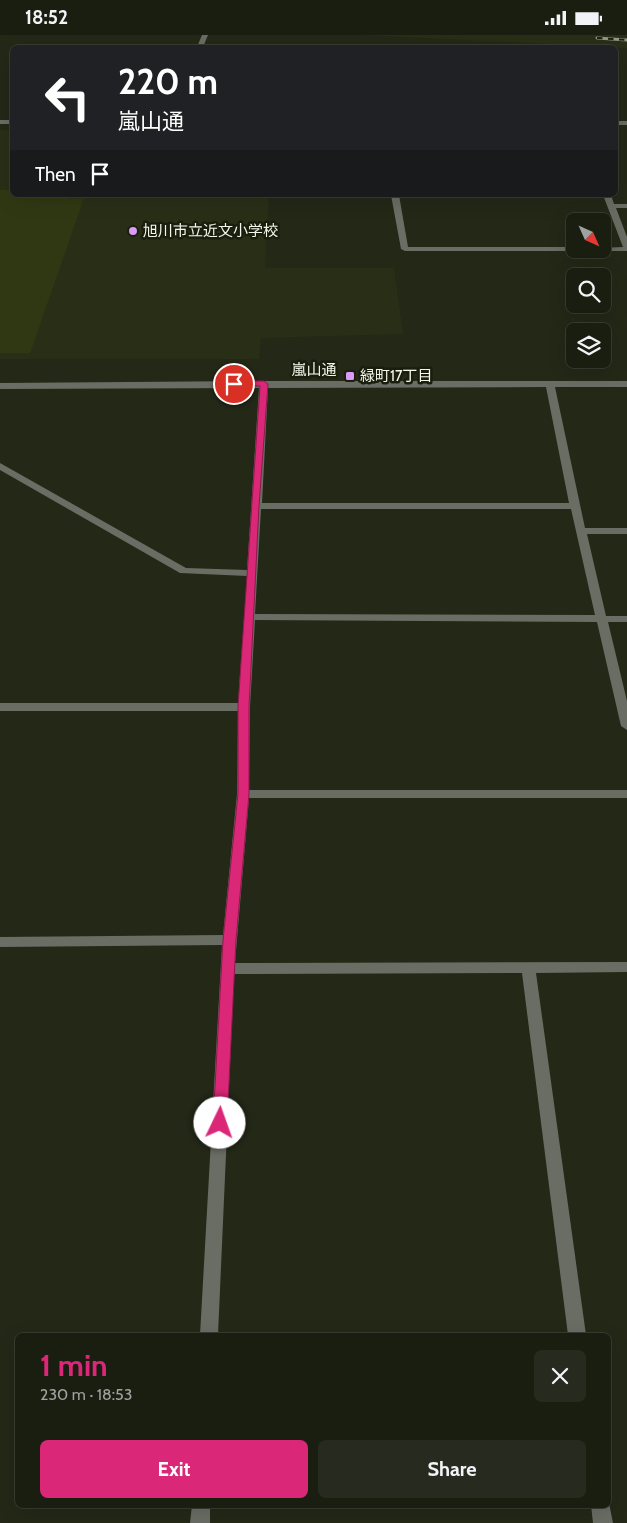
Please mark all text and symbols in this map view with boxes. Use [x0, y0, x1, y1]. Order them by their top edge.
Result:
text: 18:52 [25, 6, 68, 29]
text: 220 m [118, 60, 218, 103]
icon: left [35, 65, 100, 130]
text: 嵐山通 [118, 108, 184, 135]
icon: arrive [86, 160, 114, 188]
text: Then [35, 163, 76, 186]
north arrow [566, 213, 611, 257]
map controls [566, 213, 611, 368]
place label: 旭川市立近文小学校 [143, 222, 278, 240]
marker: 旭川市立近文小学校 [127, 225, 139, 237]
button: search [566, 268, 611, 313]
button: layers [566, 323, 611, 368]
street label: 嵐山通 [291, 361, 337, 379]
pin [213, 363, 255, 405]
place label: 緑町17丁目 [360, 367, 432, 385]
icon: arrive [220, 370, 248, 398]
marker: 緑町17丁目 [344, 370, 356, 382]
position arrow [193, 1096, 245, 1148]
text: 1 min [40, 1347, 108, 1384]
button: close [534, 1350, 586, 1402]
text: 230 m · 18:53 [40, 1385, 132, 1404]
button: Exit [40, 1440, 308, 1498]
button: Share [318, 1440, 586, 1498]

